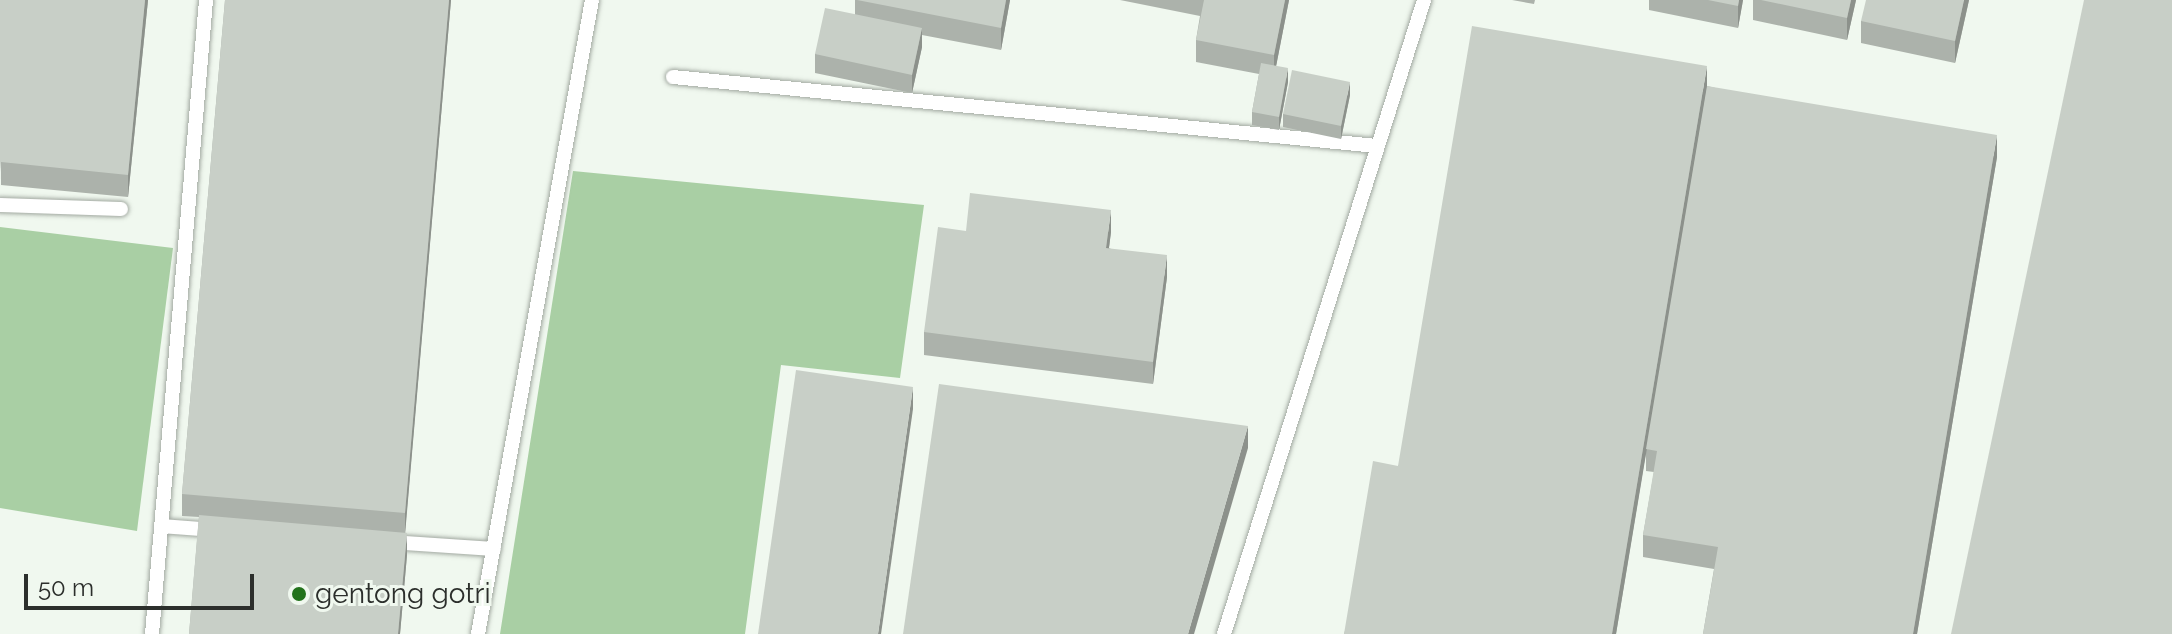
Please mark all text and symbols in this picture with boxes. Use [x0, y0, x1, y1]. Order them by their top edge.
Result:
scale bar [28, 558, 258, 608]
text: 50 m [38, 573, 94, 602]
place label: gentong gotri [315, 577, 491, 611]
marker: gentong gotri [290, 585, 308, 603]

